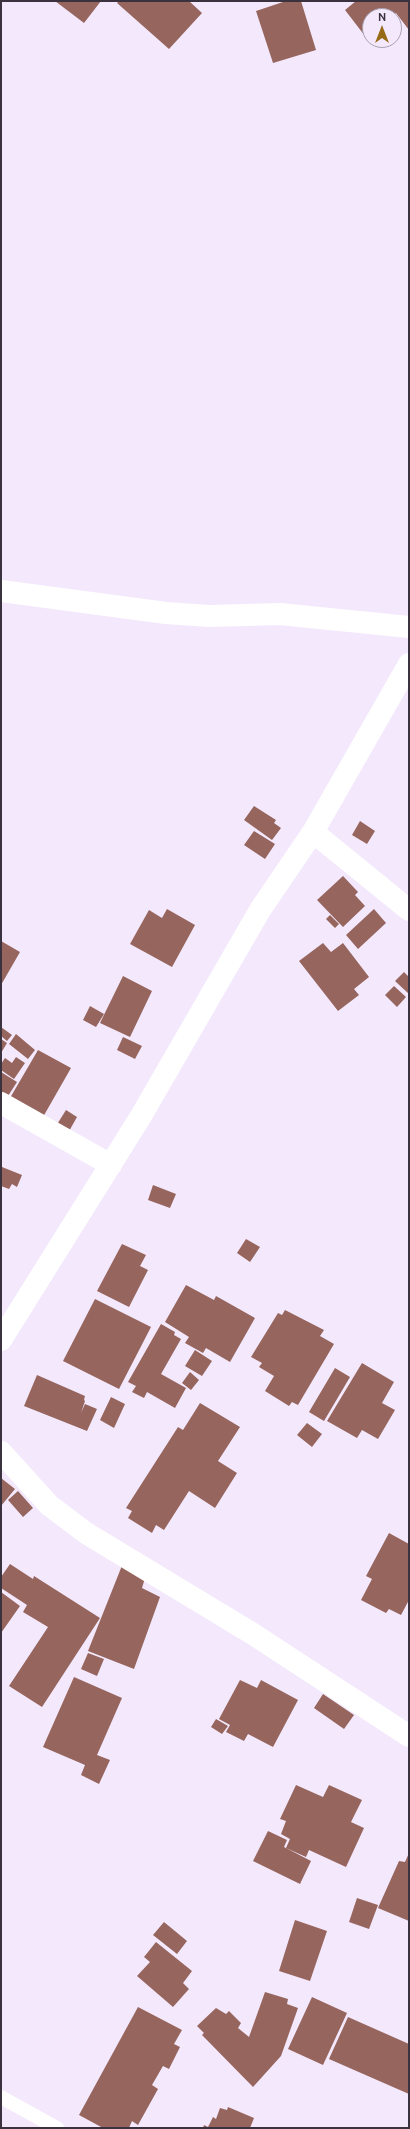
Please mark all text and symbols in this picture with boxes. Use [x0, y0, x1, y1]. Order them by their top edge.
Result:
north arrow [362, 8, 402, 48]
text: N [378, 11, 386, 23]

